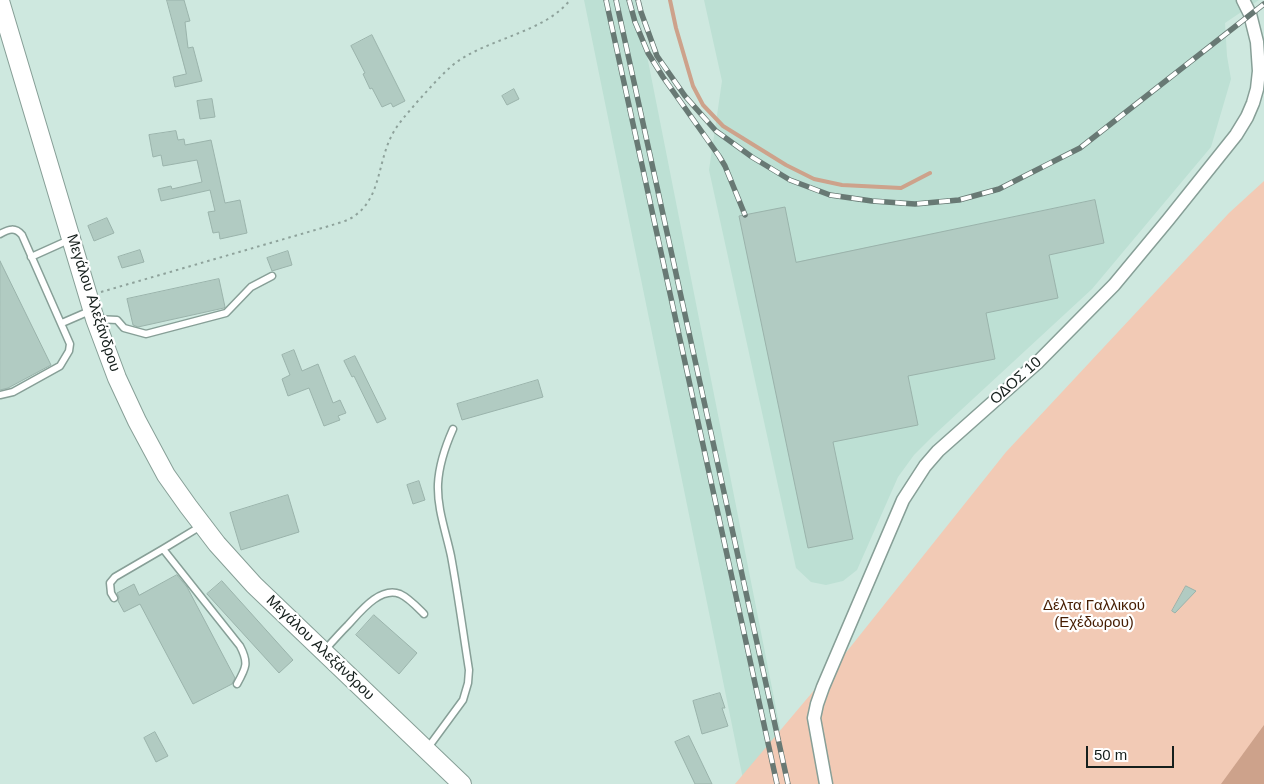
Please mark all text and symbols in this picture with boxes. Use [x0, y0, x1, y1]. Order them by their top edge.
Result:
street label: Μεγάλου Αλεξάνδρου [62, 232, 124, 374]
street label: ΟΔΟΣ 10 [987, 353, 1045, 409]
street label: Μεγάλου Αλεξάνδρου [262, 592, 378, 704]
park label: Δέλτα Γαλλικού (Εχέδωρου) [1043, 597, 1145, 632]
scale bar [1089, 736, 1176, 768]
text: 50 m [1094, 746, 1127, 763]

